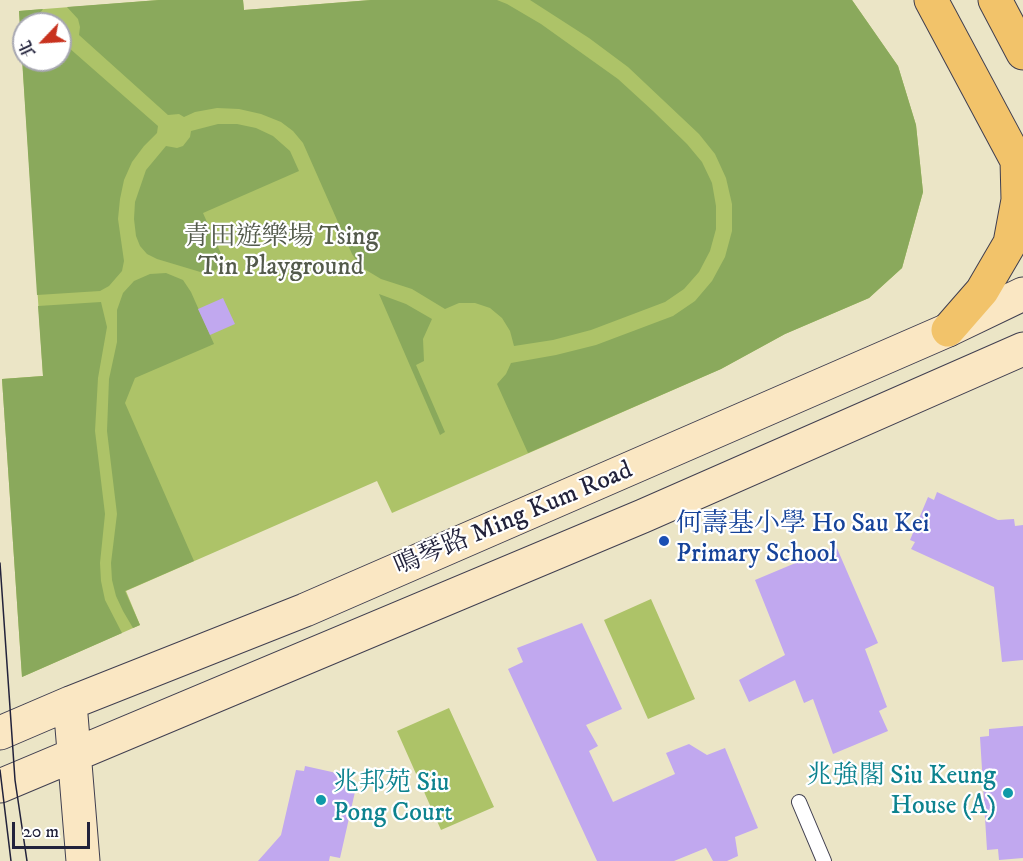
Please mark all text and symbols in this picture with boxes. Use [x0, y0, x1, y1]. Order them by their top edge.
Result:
north arrow [12, 12, 72, 72]
text: 北 [15, 37, 40, 60]
park label: 青田遊樂場 Tsing Tin Playground [184, 223, 378, 284]
street label: 鳴琴路 Ming Kum Road [390, 456, 638, 584]
place label: 何壽基小學 Ho Sau Kei Primary School [676, 510, 929, 572]
marker: 何壽基小學 Ho Sau Kei Primary School [657, 534, 671, 548]
place label: 兆強閣 Siu Keung House (A) [806, 762, 996, 824]
place label: 兆邦苑 Siu Pong Court [333, 769, 453, 831]
marker: 兆強閣 Siu Keung House (A) [1001, 786, 1015, 800]
marker: 兆邦苑 Siu Pong Court [314, 793, 328, 807]
scale bar [15, 810, 93, 848]
text: 20 m [23, 821, 59, 843]

